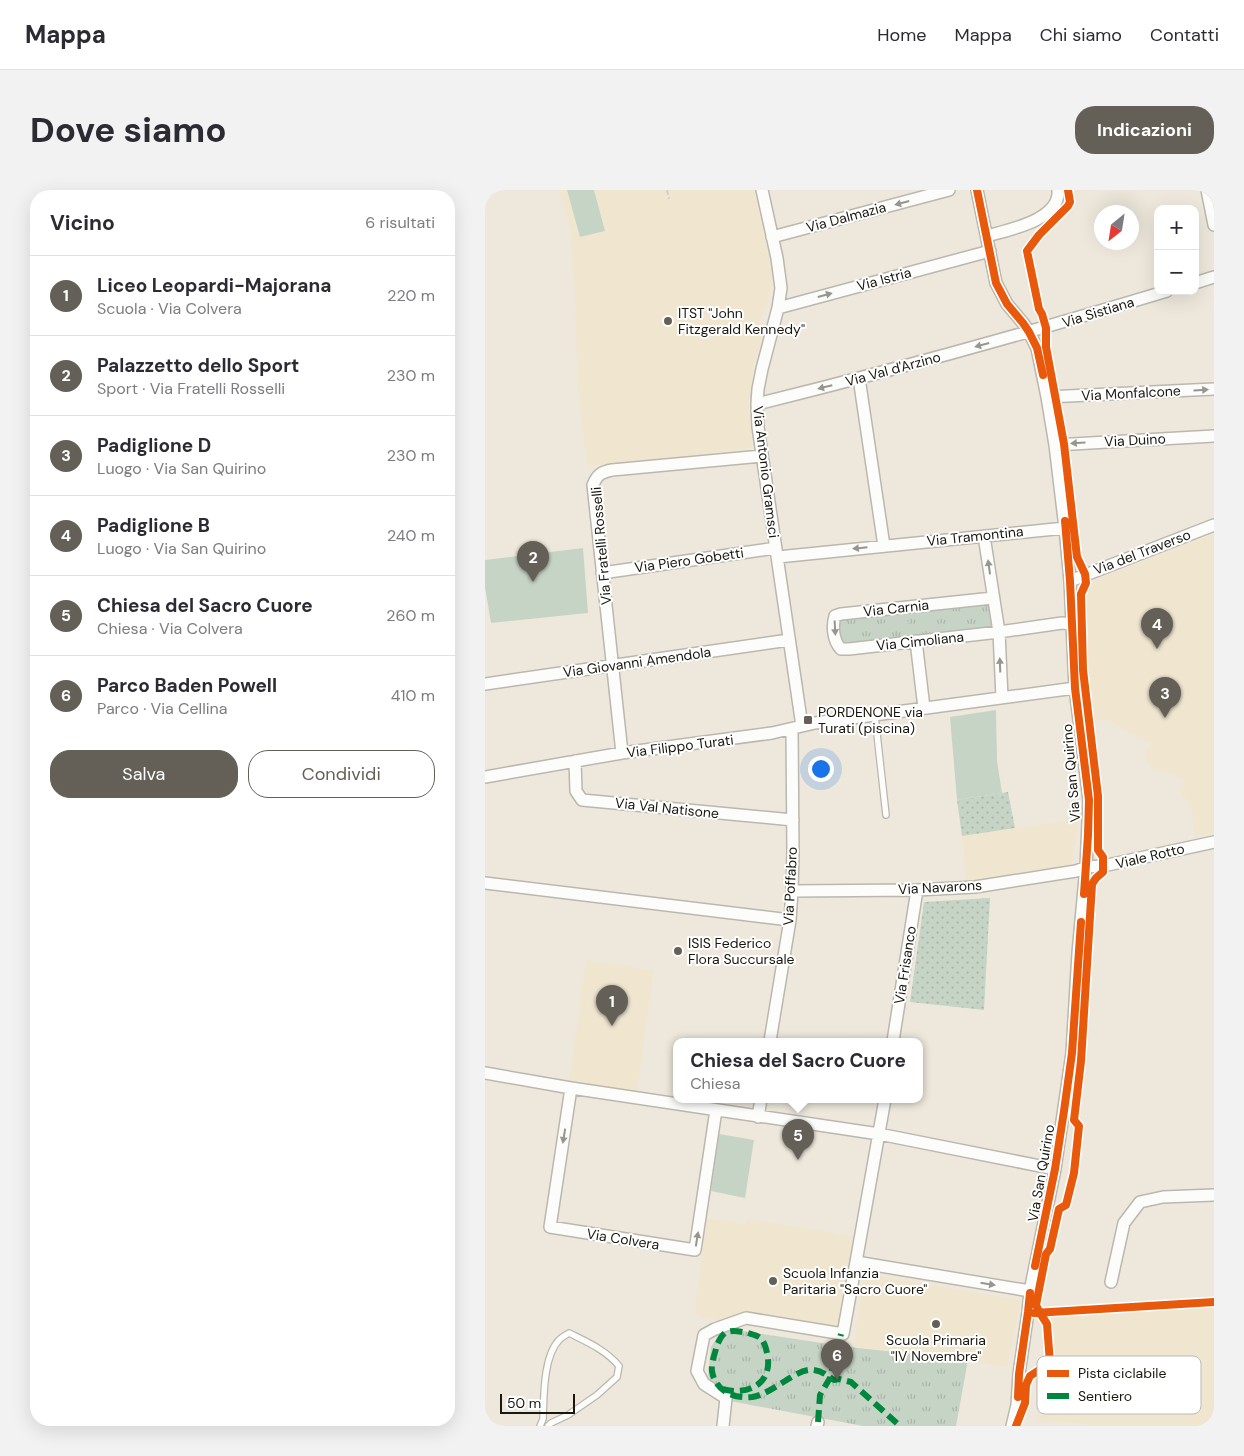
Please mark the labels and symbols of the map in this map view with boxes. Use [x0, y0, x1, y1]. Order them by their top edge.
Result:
street label: Via Dalmazia [804, 198, 888, 236]
one-way arrow [894, 199, 909, 207]
north arrow [1094, 205, 1139, 250]
street label: Via Istria [855, 263, 913, 295]
one-way arrow [818, 291, 833, 299]
street label: Via Sistiana [1060, 293, 1136, 331]
place label: ITST "John Fitzgerald Kennedy" [678, 304, 805, 338]
marker: ITST "John Fitzgerald Kennedy" [662, 315, 674, 327]
one-way arrow [975, 341, 990, 349]
street label: Via Val d'Arzino [843, 348, 943, 390]
street label: Via Monfalcone [1081, 381, 1181, 405]
one-way arrow [818, 383, 833, 391]
one-way arrow [1193, 385, 1209, 393]
street label: Via Antonio Gramsci [749, 405, 783, 539]
street label: Via Duino [1104, 429, 1166, 451]
one-way arrow [1070, 440, 1086, 448]
street label: Via Fratelli Rosselli [587, 486, 615, 606]
street label: Via Tramontina [926, 522, 1024, 550]
street label: Via del Traverso [1091, 525, 1193, 579]
pin: 2 [517, 541, 549, 582]
street label: Via Piero Gobetti [633, 543, 745, 577]
one-way arrow [852, 544, 868, 552]
one-way arrow [984, 558, 992, 574]
street label: Via Carnia [862, 596, 930, 620]
pin: 4 [1141, 608, 1173, 649]
one-way arrow [831, 620, 839, 636]
street label: Via Cimoliana [875, 627, 965, 655]
street label: Via Giovanni Amendola [562, 643, 712, 681]
one-way arrow [996, 657, 1004, 673]
pin: 3 [1149, 677, 1181, 718]
place label: PORDENONE via Turati (piscina) [818, 703, 923, 737]
marker: PORDENONE via Turati (piscina) [802, 714, 814, 726]
street label: Via San Quirino [1058, 723, 1084, 823]
street label: Via Filippo Turati [626, 731, 734, 761]
your location [808, 756, 834, 782]
street label: Via Val Natisone [614, 794, 720, 822]
street label: Viale Rotto [1114, 839, 1186, 873]
street label: Via Poffabro [779, 846, 801, 926]
street label: Via Navarons [898, 876, 982, 898]
street label: Via Frisanco [890, 925, 920, 1005]
place label: ISIS Federico Flora Succursale [688, 934, 795, 968]
marker: ISIS Federico Flora Succursale [672, 945, 684, 957]
pin: 1 [596, 985, 628, 1026]
pin: 5 [782, 1119, 814, 1160]
street label: Via San Quirino [1024, 1123, 1058, 1223]
one-way arrow [559, 1128, 567, 1144]
street label: Via Colvera [585, 1224, 661, 1254]
one-way arrow [693, 1231, 701, 1247]
place label: Scuola Infanzia Paritaria "Sacro Cuore" [783, 1264, 927, 1298]
marker: Scuola Infanzia Paritaria "Sacro Cuore" [767, 1275, 779, 1287]
one-way arrow [981, 1281, 997, 1289]
marker: Scuola Primaria "IV Novembre" [930, 1318, 942, 1330]
place label: Scuola Primaria "IV Novembre" [886, 1331, 986, 1365]
pin: 6 [821, 1339, 853, 1380]
legend [1037, 1356, 1201, 1414]
text: Pista ciclabile [1078, 1364, 1166, 1382]
text: Sentiero [1078, 1387, 1132, 1405]
scale bar [500, 1391, 575, 1414]

